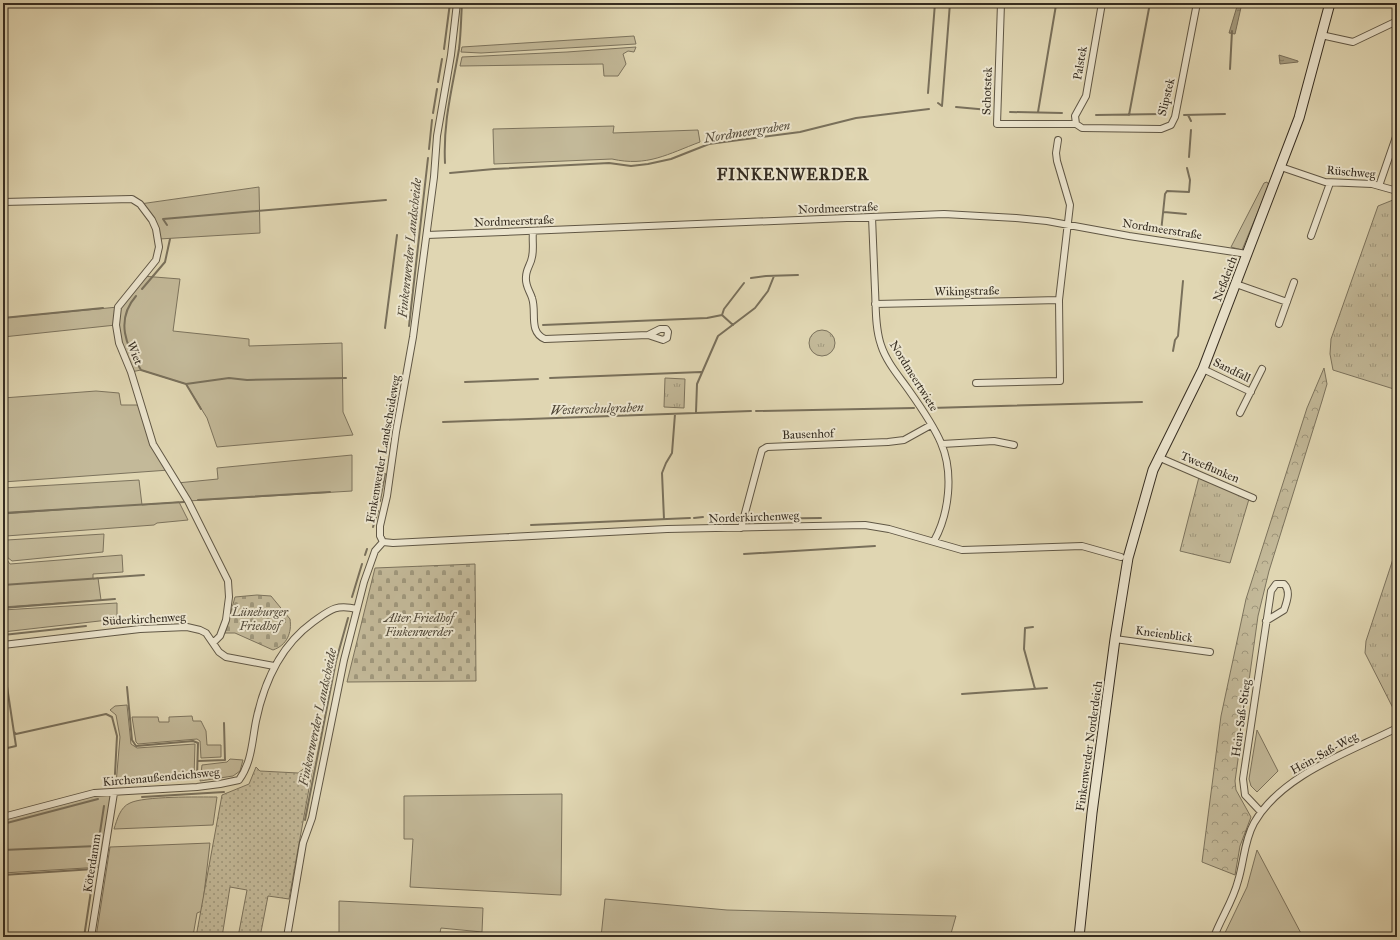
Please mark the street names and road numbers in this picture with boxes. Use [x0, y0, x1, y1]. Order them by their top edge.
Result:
street label: Palstek [1070, 45, 1090, 81]
street label: Schotstek [979, 66, 995, 115]
street label: Slipstek [1155, 76, 1178, 117]
street label: Rüschweg [1326, 163, 1376, 182]
street label: Nordmeerstraße [798, 200, 878, 216]
street label: Nordmeerstraße [474, 213, 554, 229]
street label: Nordmeerstraße [1121, 216, 1203, 242]
street label: Neßdeich [1210, 254, 1240, 304]
street label: Wikingstraße [934, 283, 1000, 300]
street label: Nordmeertwiete [887, 338, 941, 414]
street label: Wiet [124, 339, 146, 367]
street label: Sandfall [1211, 355, 1254, 385]
street label: Finkenwerder Landscheideweg [363, 374, 404, 524]
street label: Bausenhof [782, 426, 836, 442]
street label: Tweeflunken [1179, 448, 1242, 486]
street label: Norderkirchenweg [708, 508, 800, 527]
street label: Süderkirchenweg [102, 610, 186, 629]
street label: Kneienblick [1135, 623, 1194, 645]
street label: Hein-Saß-Stieg [1229, 678, 1254, 758]
street label: Finkenwerder Norderdeich [1073, 679, 1105, 812]
street label: Hein-Saß-Weg [1288, 729, 1361, 778]
street label: Kirchenaußendeichsweg [102, 765, 221, 790]
street label: Köterdamm [80, 833, 104, 893]

